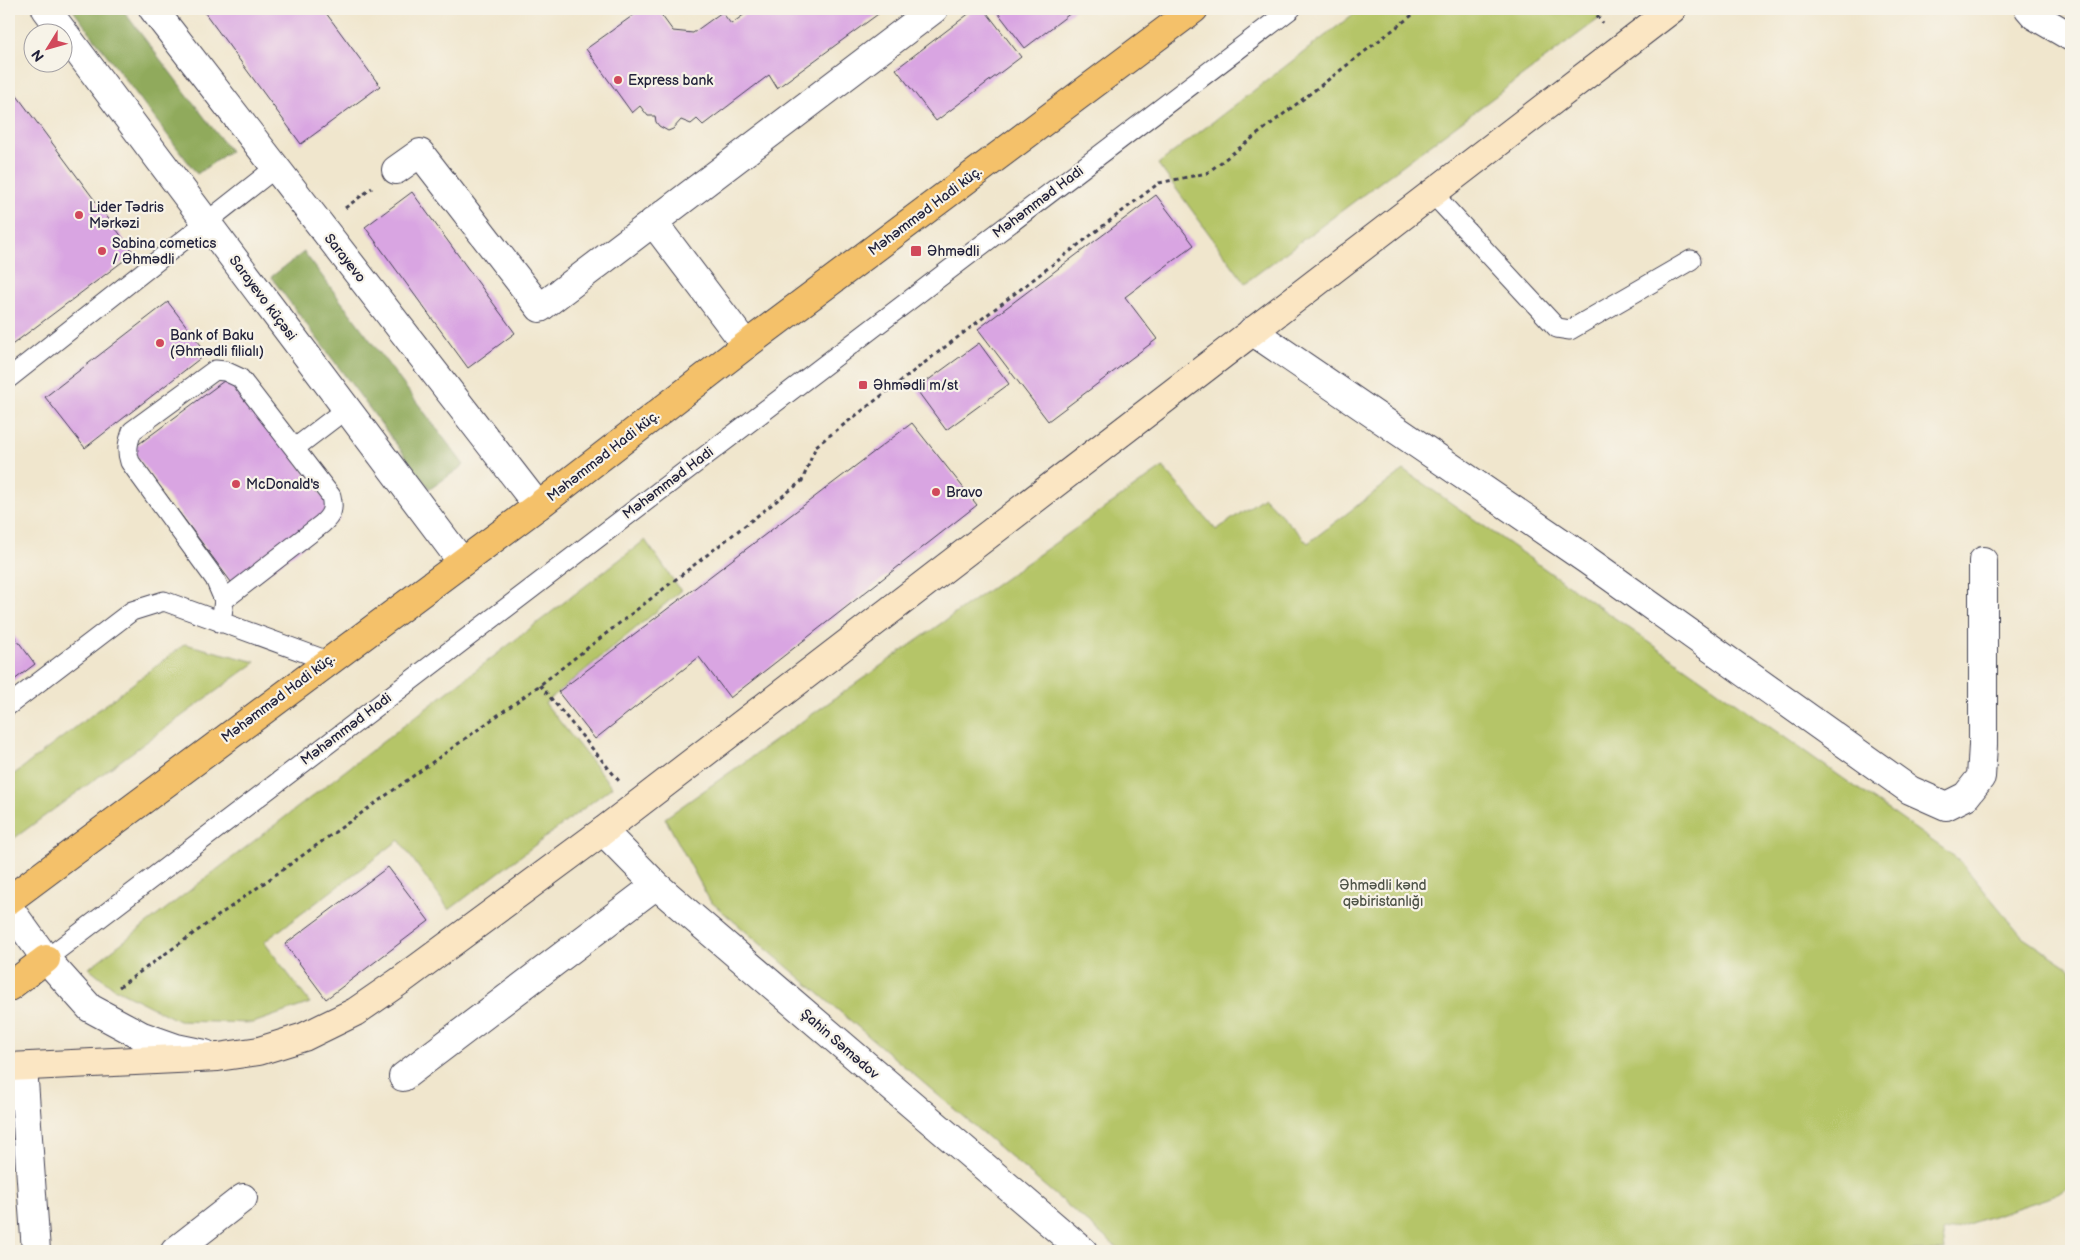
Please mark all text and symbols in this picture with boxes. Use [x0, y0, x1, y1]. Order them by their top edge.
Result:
north arrow [22, 22, 72, 72]
text: N [28, 46, 48, 65]
place label: Express bank [628, 72, 713, 89]
marker: Express bank [612, 74, 624, 86]
street label: Məhəmməd Hadi [989, 162, 1087, 242]
street label: Məhəmməd Hadi küç. [865, 163, 985, 259]
place label: Lider Tədris Mərkəzi [89, 199, 164, 232]
marker: Lider Tədris Mərkəzi [73, 209, 85, 221]
street label: Sarayevo [321, 230, 369, 286]
place label: Sabina cometics / Əhmədli [112, 235, 216, 268]
place label: Əhmədli [927, 243, 979, 260]
marker: Əhmədli [909, 244, 923, 258]
marker: Sabina cometics / Əhmədli [96, 245, 108, 257]
street label: Sarayevo küçəsi [226, 252, 300, 344]
place label: Bank of Baku (Əhmədli filialı) [170, 327, 264, 360]
marker: Bank of Baku (Əhmədli filialı) [154, 337, 166, 349]
place label: Əhmədli m/st [873, 377, 959, 394]
marker: Əhmədli m/st [857, 379, 869, 391]
street label: Məhəmməd Hadi küç. [543, 407, 663, 505]
street label: Məhəmməd Hadi [619, 443, 717, 523]
place label: McDonald's [246, 476, 320, 493]
marker: McDonald's [230, 478, 242, 490]
place label: Bravo [946, 484, 983, 501]
marker: Bravo [930, 486, 942, 498]
street label: Məhəmməd Hadi küç. [218, 650, 338, 746]
street label: Məhəmməd Hadi [297, 689, 395, 769]
park label: Əhmədli kənd qəbiristanlığı [1339, 877, 1427, 910]
street label: Şahin Səmədov [797, 1005, 883, 1083]

